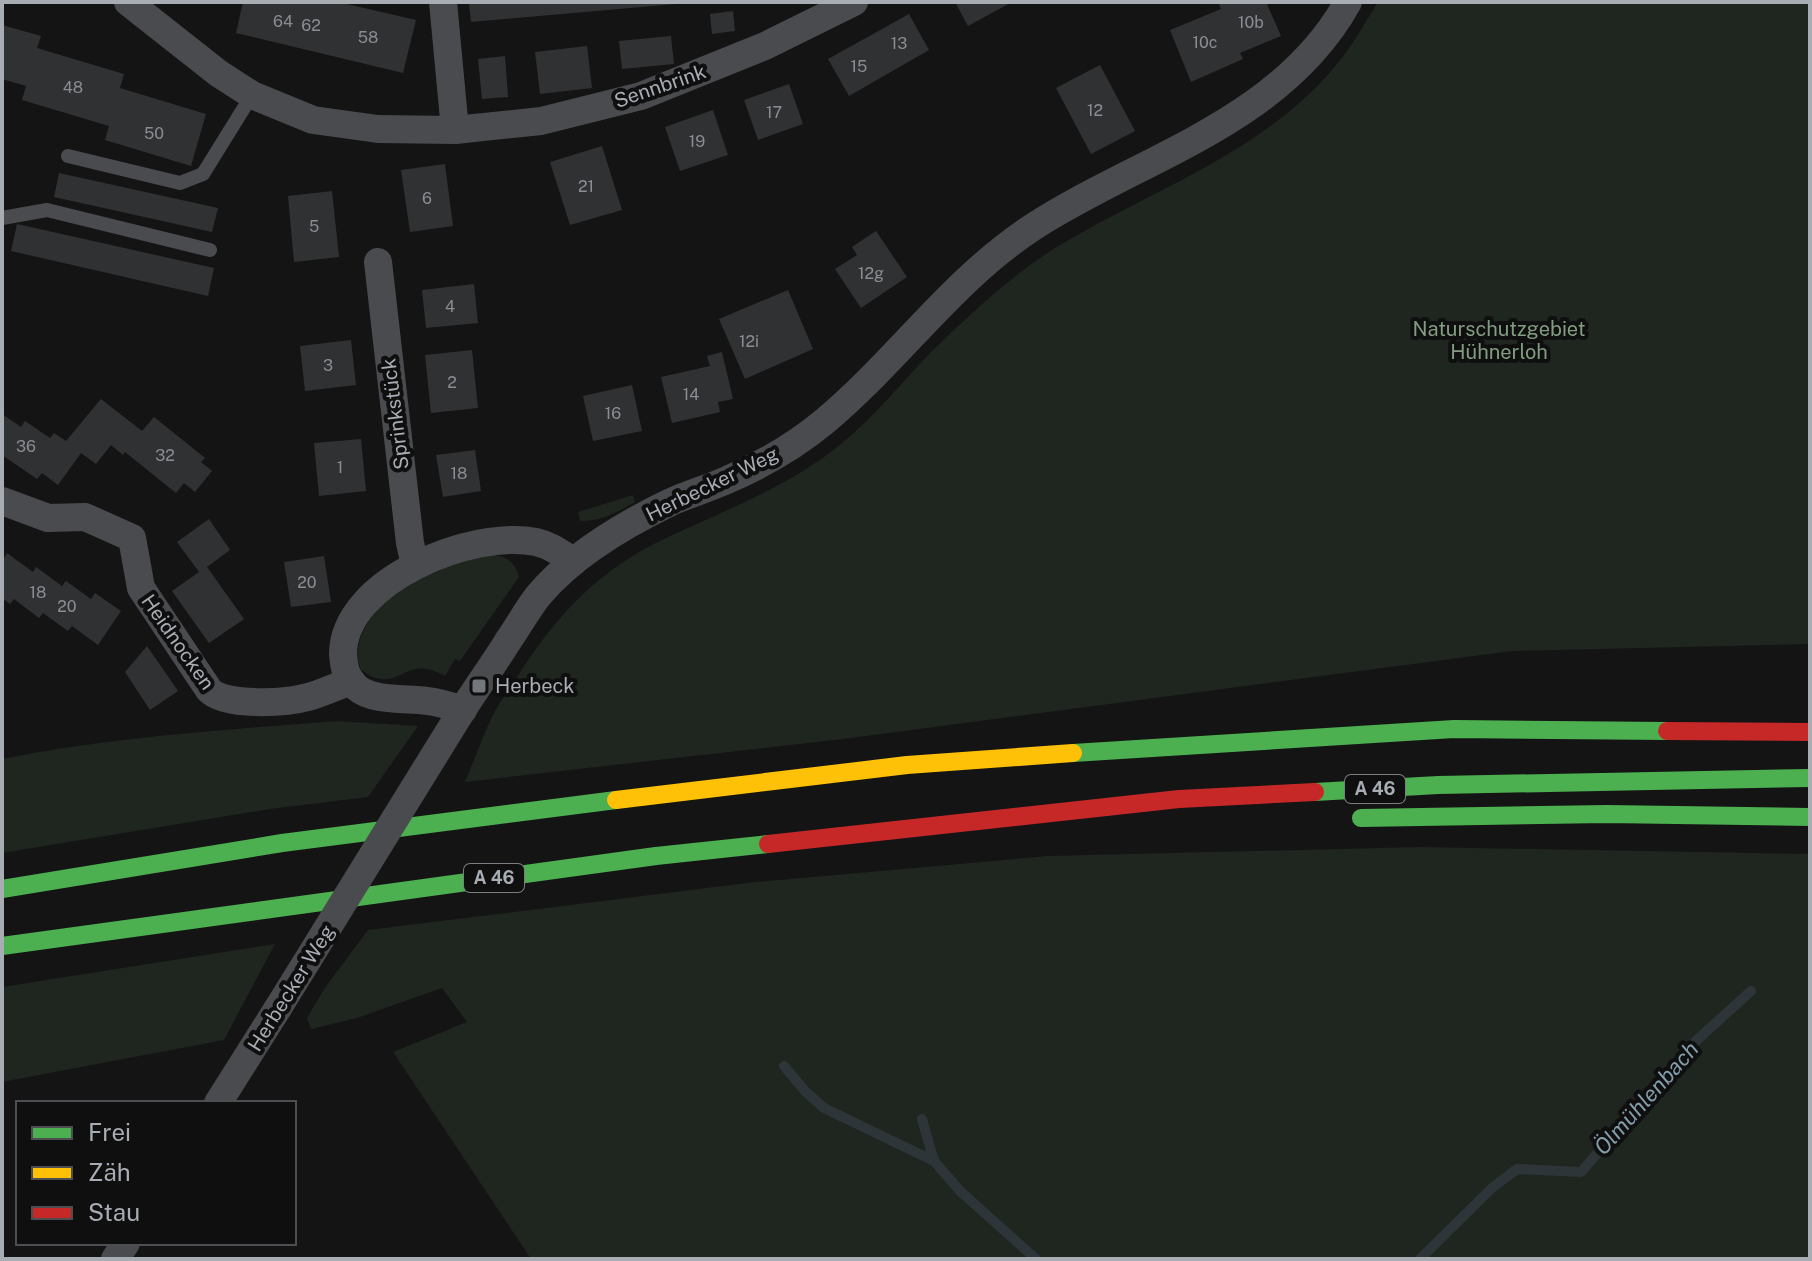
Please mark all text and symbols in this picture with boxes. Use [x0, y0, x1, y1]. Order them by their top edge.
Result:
house number: 64 [273, 12, 293, 31]
house number: 10b [1238, 13, 1264, 32]
house number: 62 [301, 16, 321, 35]
house number: 58 [358, 28, 378, 47]
house number: 10c [1193, 33, 1218, 52]
house number: 13 [891, 34, 907, 53]
house number: 15 [851, 57, 867, 76]
street label: Sennbrink [611, 59, 709, 113]
house number: 48 [63, 78, 83, 97]
house number: 12 [1087, 101, 1103, 120]
house number: 17 [766, 103, 782, 122]
house number: 50 [144, 124, 164, 143]
house number: 19 [689, 132, 705, 151]
house number: 21 [578, 177, 594, 196]
house number: 6 [422, 189, 432, 208]
house number: 5 [309, 217, 319, 236]
house number: 12g [858, 264, 884, 283]
house number: 4 [445, 297, 455, 316]
park label: Naturschutzgebiet Hühnerloh [1412, 317, 1586, 364]
house number: 12i [739, 332, 759, 351]
house number: 3 [323, 356, 333, 375]
street label: Sprinkstück [376, 357, 414, 471]
house number: 2 [447, 373, 457, 392]
house number: 14 [683, 385, 699, 404]
house number: 16 [605, 404, 621, 423]
house number: 36 [16, 437, 36, 456]
street label: Herbecker Weg [642, 442, 782, 526]
house number: 32 [155, 446, 175, 465]
house number: 1 [337, 458, 343, 477]
house number: 18 [451, 464, 467, 483]
house number: 20 [297, 573, 317, 592]
house number: 18 [30, 583, 46, 602]
street label: Heidnocken [136, 590, 220, 694]
house number: 20 [57, 597, 77, 616]
place label: Herbeck [495, 674, 575, 698]
marker: Herbeck [470, 677, 488, 695]
road number: A 46 [1345, 775, 1405, 803]
road number: A 46 [464, 864, 524, 892]
street label: Herbecker Weg [243, 920, 339, 1056]
water label: Ölmühlenbach [1588, 1035, 1704, 1160]
legend [16, 1101, 296, 1245]
text: Frei [88, 1118, 131, 1146]
text: Zäh [88, 1158, 131, 1186]
text: Stau [88, 1198, 140, 1226]

